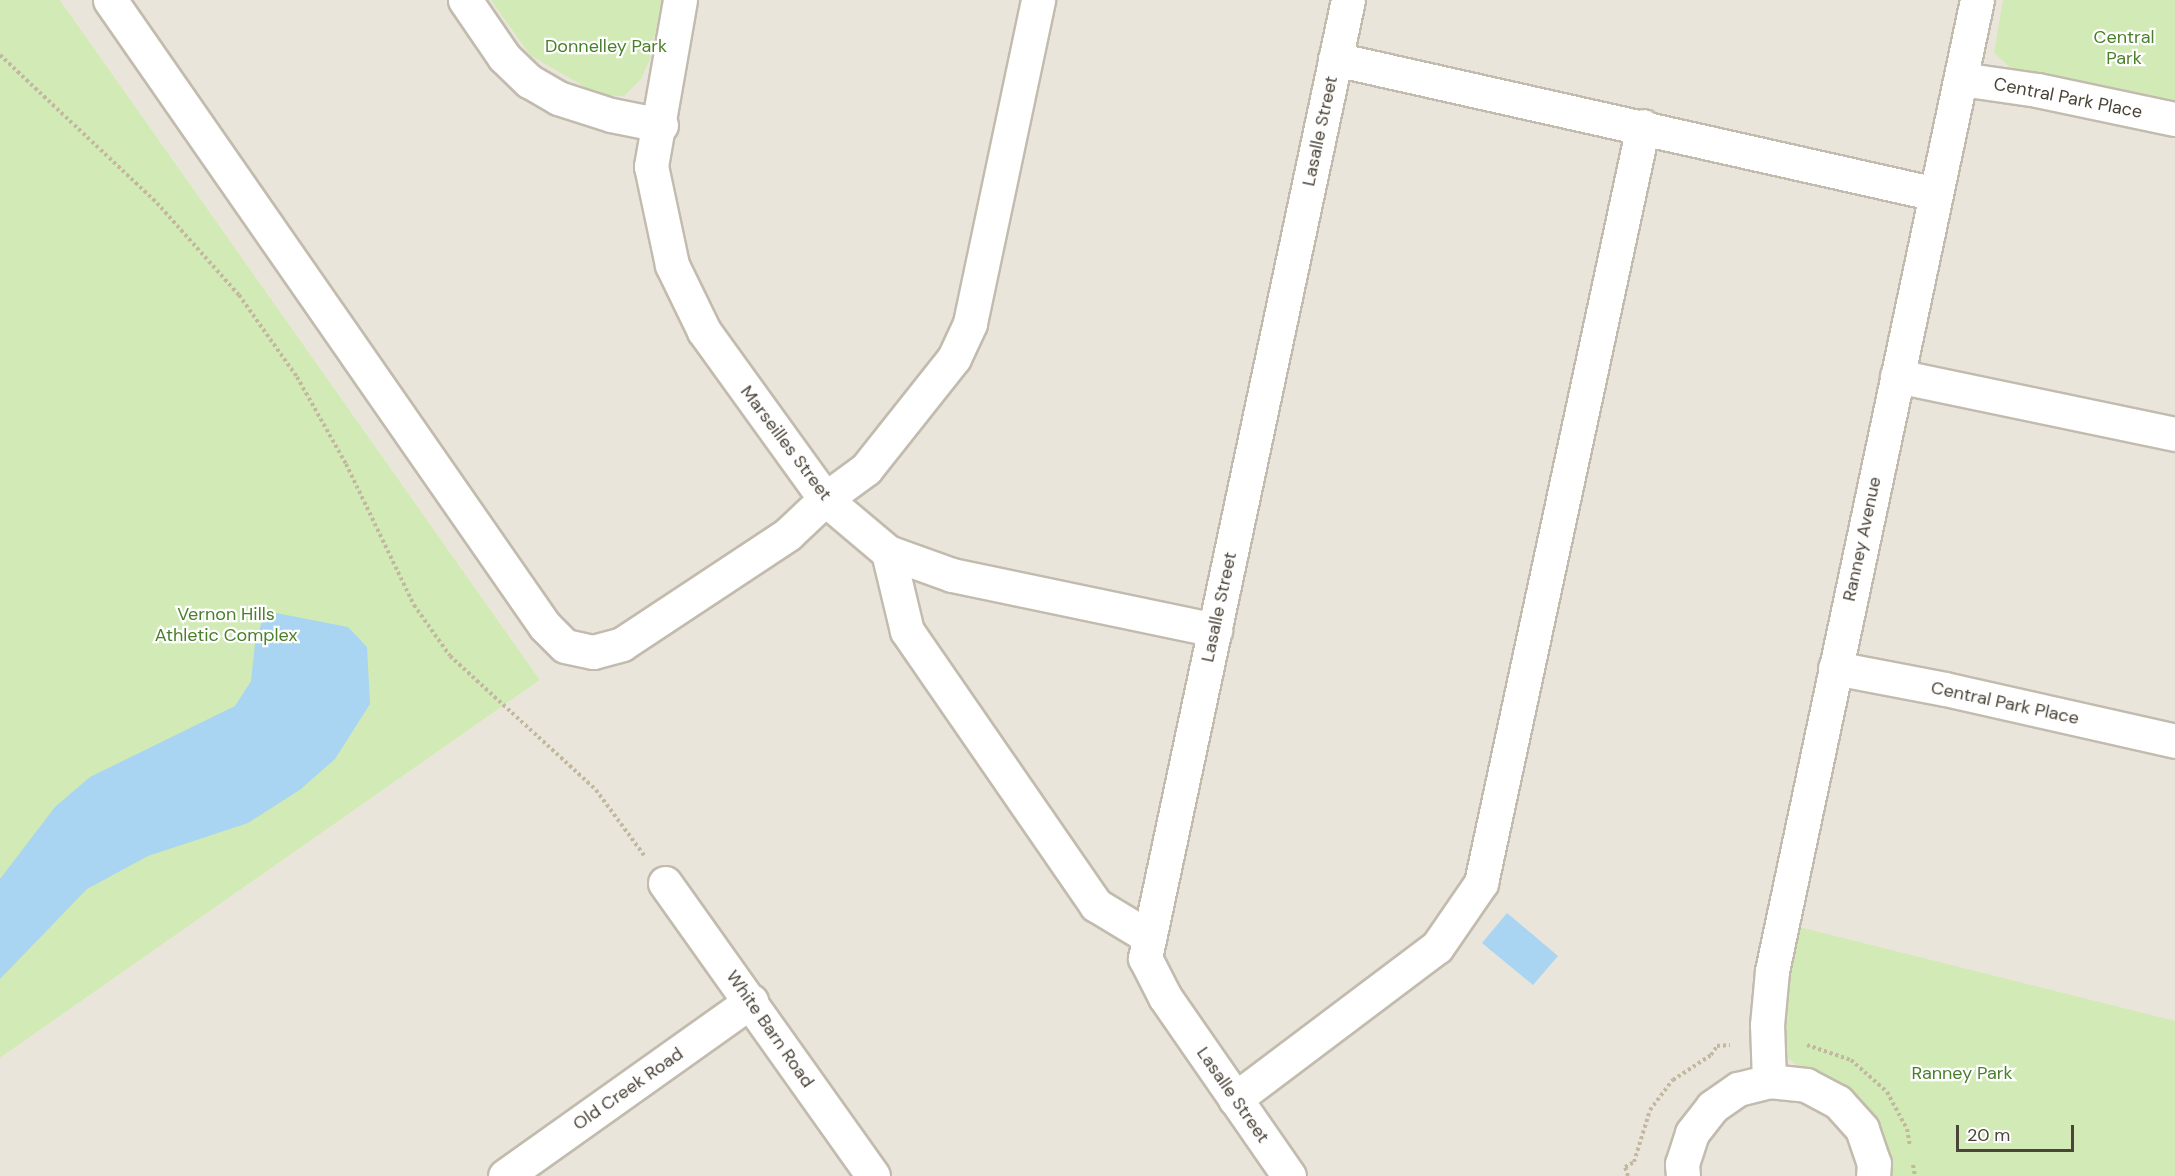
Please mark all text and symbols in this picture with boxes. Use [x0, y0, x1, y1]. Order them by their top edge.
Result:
park label: Central Park [2094, 27, 2154, 70]
park label: Donnelley Park [545, 35, 667, 57]
street label: Central Park Place [1992, 73, 2144, 123]
street label: Lasalle Street [1298, 74, 1342, 188]
street label: Marseilles Street [736, 381, 836, 505]
street label: Ranney Avenue [1838, 475, 1886, 603]
street label: Lasalle Street [1197, 550, 1241, 664]
park label: Vernon Hills Athletic Complex [155, 604, 297, 646]
street label: Central Park Place [1929, 677, 2081, 729]
street label: White Barn Road [722, 966, 818, 1092]
street label: Old Creek Road [569, 1043, 687, 1135]
street label: Lasalle Street [1192, 1043, 1274, 1147]
park label: Ranney Park [1911, 1062, 2013, 1084]
scale bar [1959, 1113, 2078, 1151]
text: 20 m [1967, 1123, 2010, 1147]

